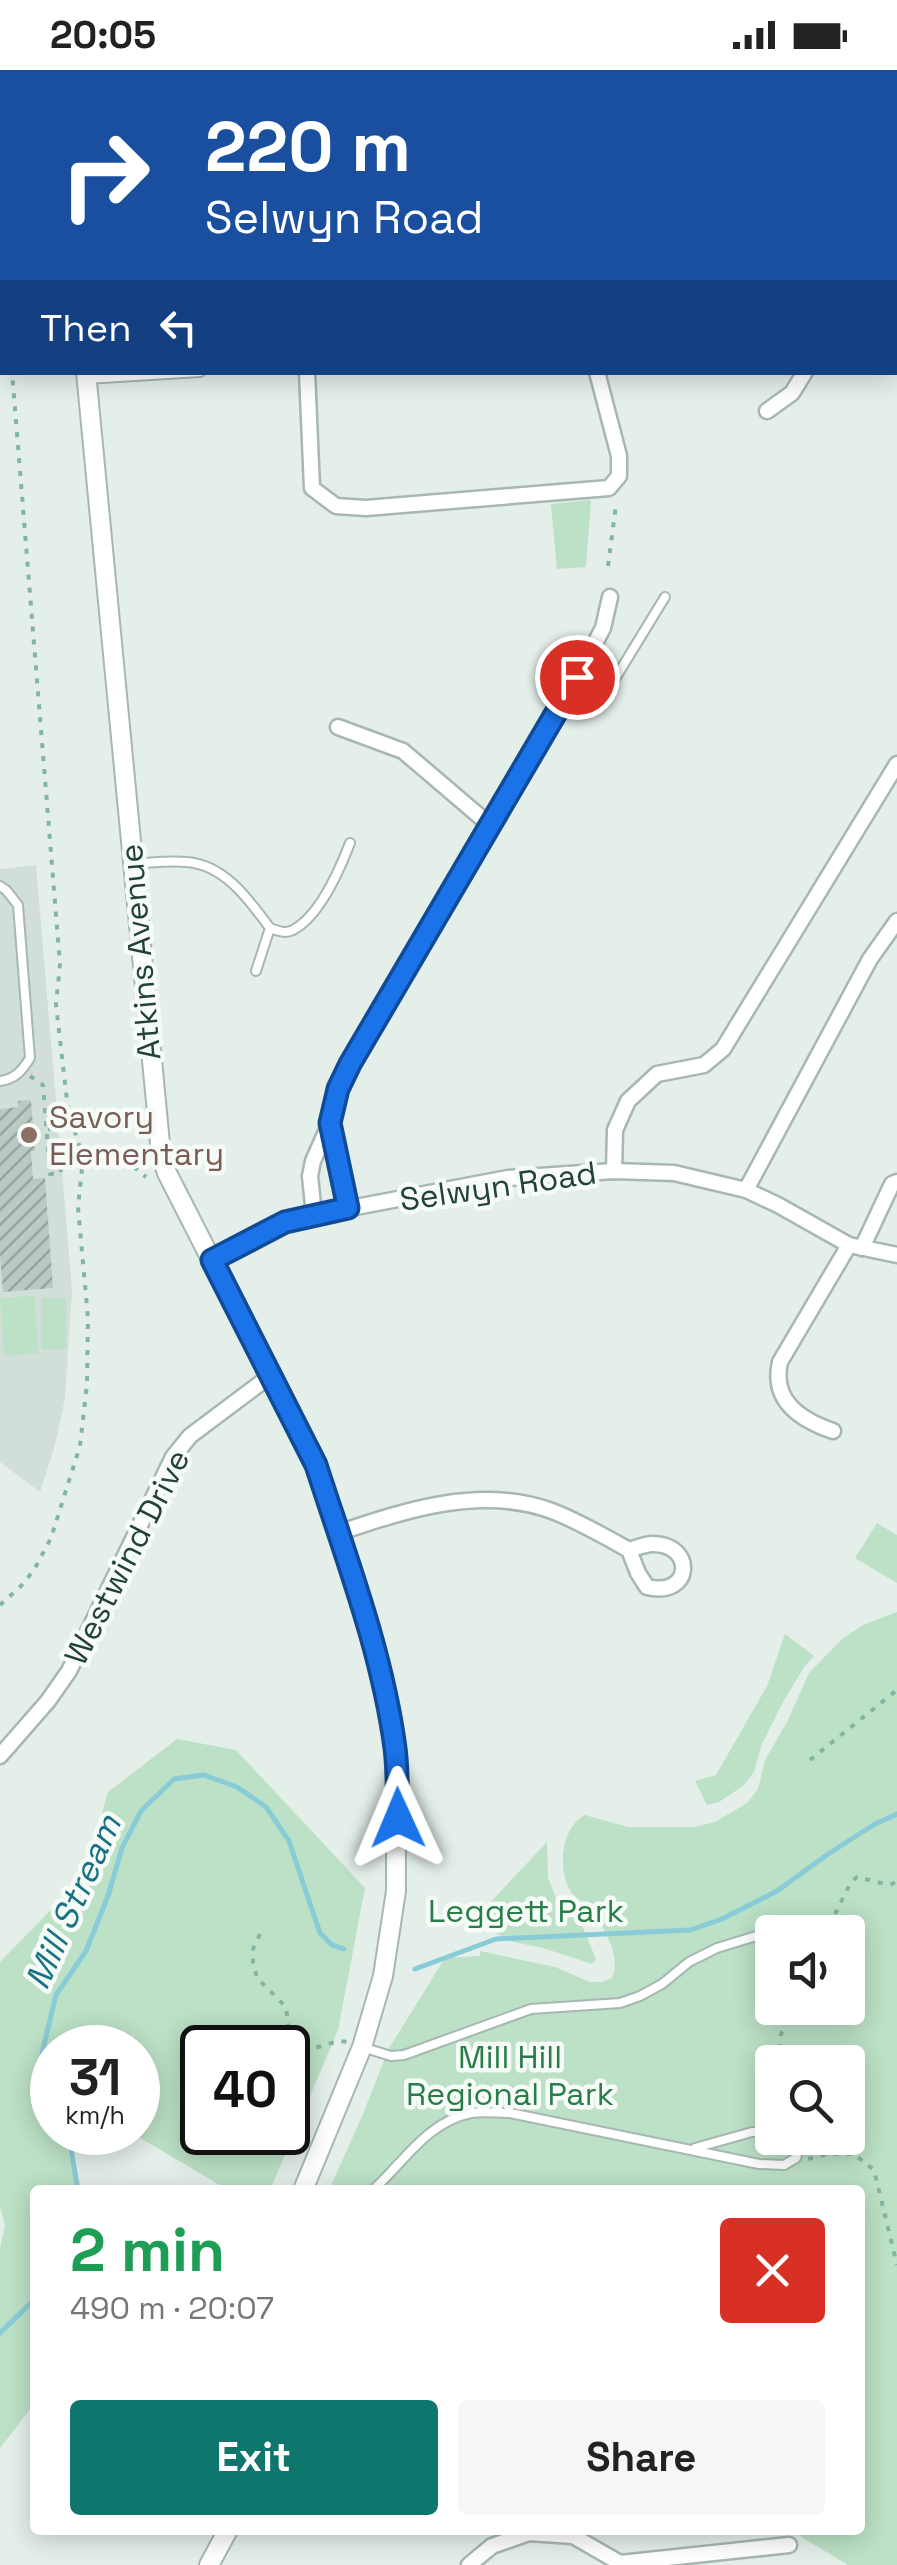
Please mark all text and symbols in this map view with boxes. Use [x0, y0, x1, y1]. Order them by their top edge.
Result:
text: 20:05 [50, 11, 156, 59]
text: 220 m [205, 102, 411, 191]
icon: right [40, 110, 170, 240]
text: Selwyn Road [205, 189, 483, 246]
icon: left [151, 300, 206, 355]
text: Then [40, 304, 131, 352]
pin [535, 635, 620, 720]
icon: arrive [550, 650, 605, 705]
street label: Atkins Avenue [111, 842, 169, 1062]
place label: Savory Elementary [49, 1097, 224, 1174]
marker: Savory Elementary [18, 1124, 40, 1146]
street label: Selwyn Road [397, 1152, 599, 1220]
street label: Westwind Drive [56, 1443, 198, 1671]
position arrow [346, 1766, 450, 1870]
water label: Mill Stream [15, 1807, 131, 1996]
park label: Leggett Park [428, 1891, 624, 1931]
map controls [755, 1915, 865, 2155]
button: sound [755, 1915, 865, 2025]
speed limit sign: 40 [180, 2025, 310, 2155]
park label: Mill Hill Regional Park [406, 2037, 614, 2114]
button: search [755, 2045, 865, 2155]
text: 31 [69, 2046, 121, 2110]
text: km/h [65, 2099, 125, 2131]
text: 2 min [70, 2212, 225, 2289]
button: close [720, 2218, 825, 2323]
text: 490 m · 20:07 [70, 2288, 274, 2328]
button: Exit [70, 2400, 438, 2515]
button: Share [458, 2400, 825, 2515]

